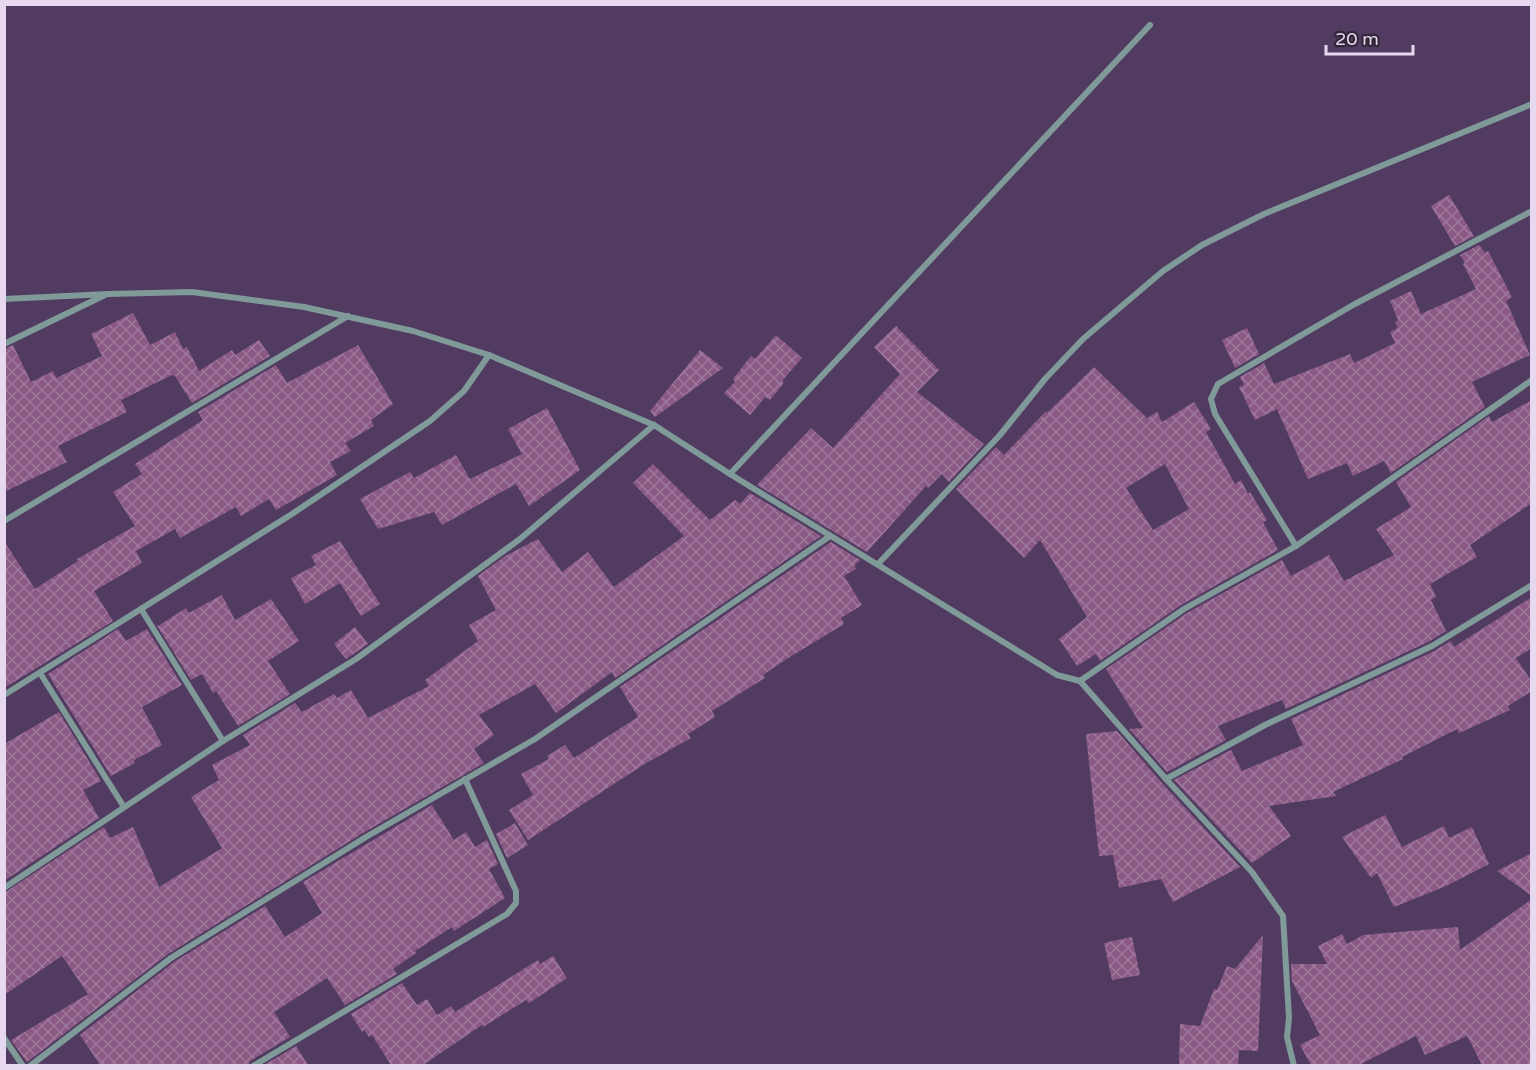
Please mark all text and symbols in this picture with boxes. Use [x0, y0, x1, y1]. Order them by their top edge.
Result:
scale bar [1326, 18, 1413, 56]
text: 20 m [1335, 28, 1379, 50]

